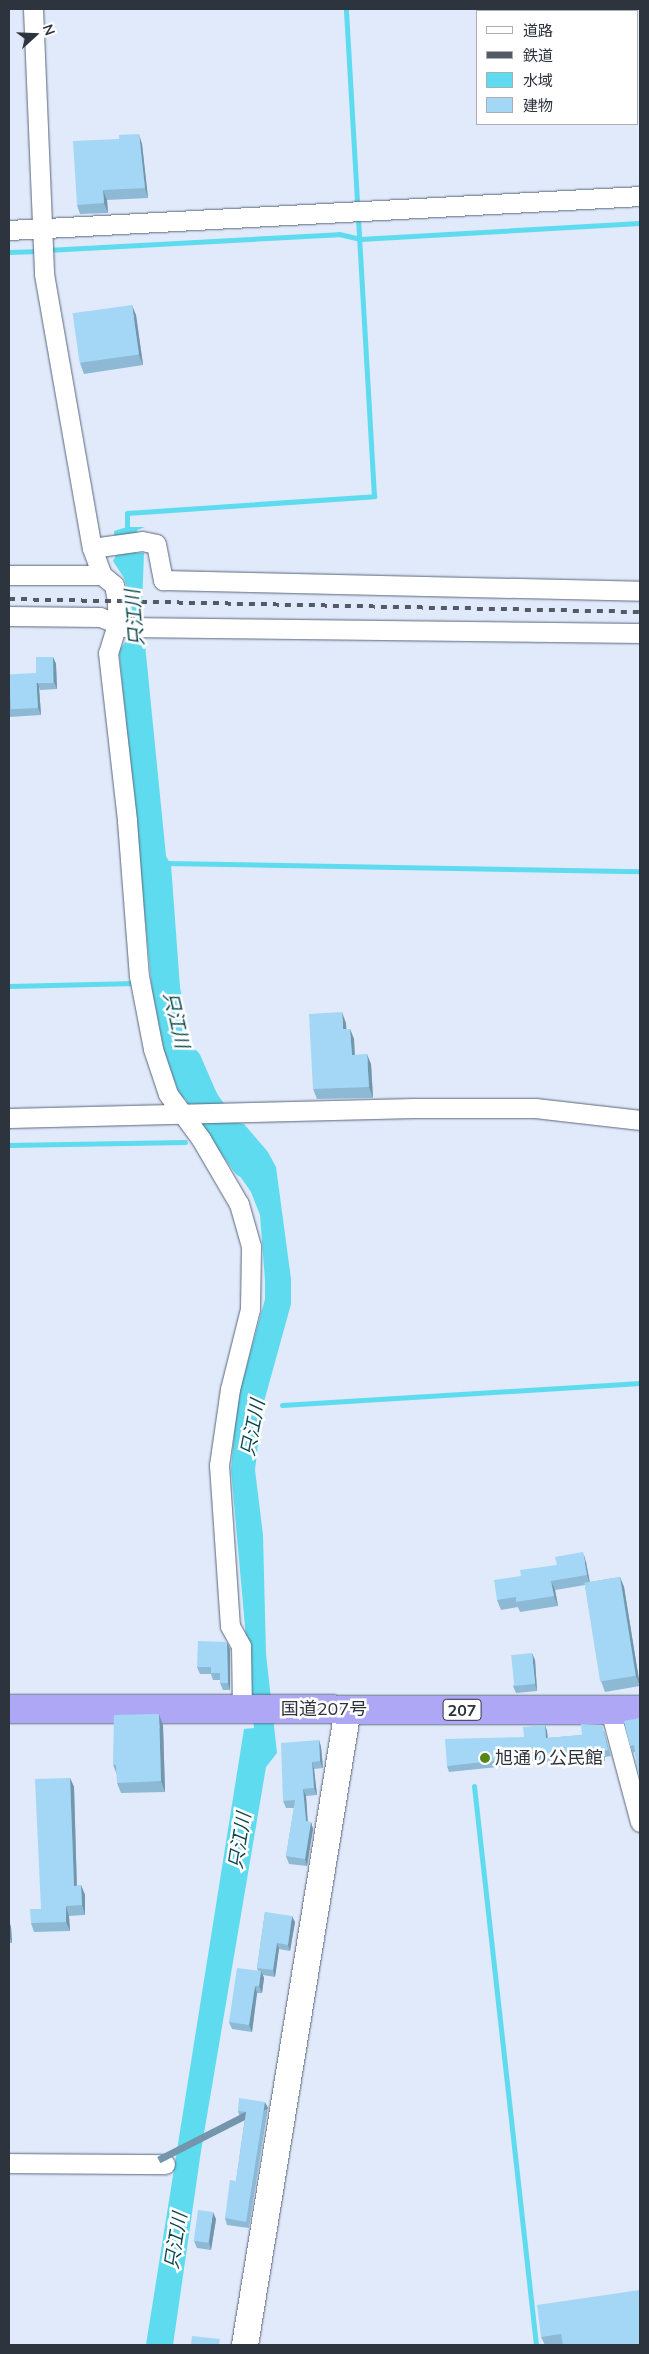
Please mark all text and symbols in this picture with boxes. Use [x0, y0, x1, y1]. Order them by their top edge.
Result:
north arrow [10, 10, 60, 60]
legend [477, 10, 639, 125]
text: 道路 [523, 21, 553, 40]
text: N [39, 22, 59, 38]
text: 鉄道 [523, 46, 553, 65]
text: 水域 [523, 71, 553, 90]
text: 建物 [523, 96, 553, 115]
water label: 只江川 [121, 589, 149, 647]
water label: 只江川 [158, 990, 194, 1050]
water label: 只江川 [236, 1398, 270, 1458]
road number: 207 [442, 1696, 482, 1724]
street label: 国道207号 [281, 1698, 367, 1720]
place label: 旭通り公民館 [495, 1747, 603, 1769]
marker: 旭通り公民館 [479, 1752, 491, 1764]
water label: 只江川 [224, 1811, 256, 1871]
water label: 只江川 [160, 2211, 192, 2271]

